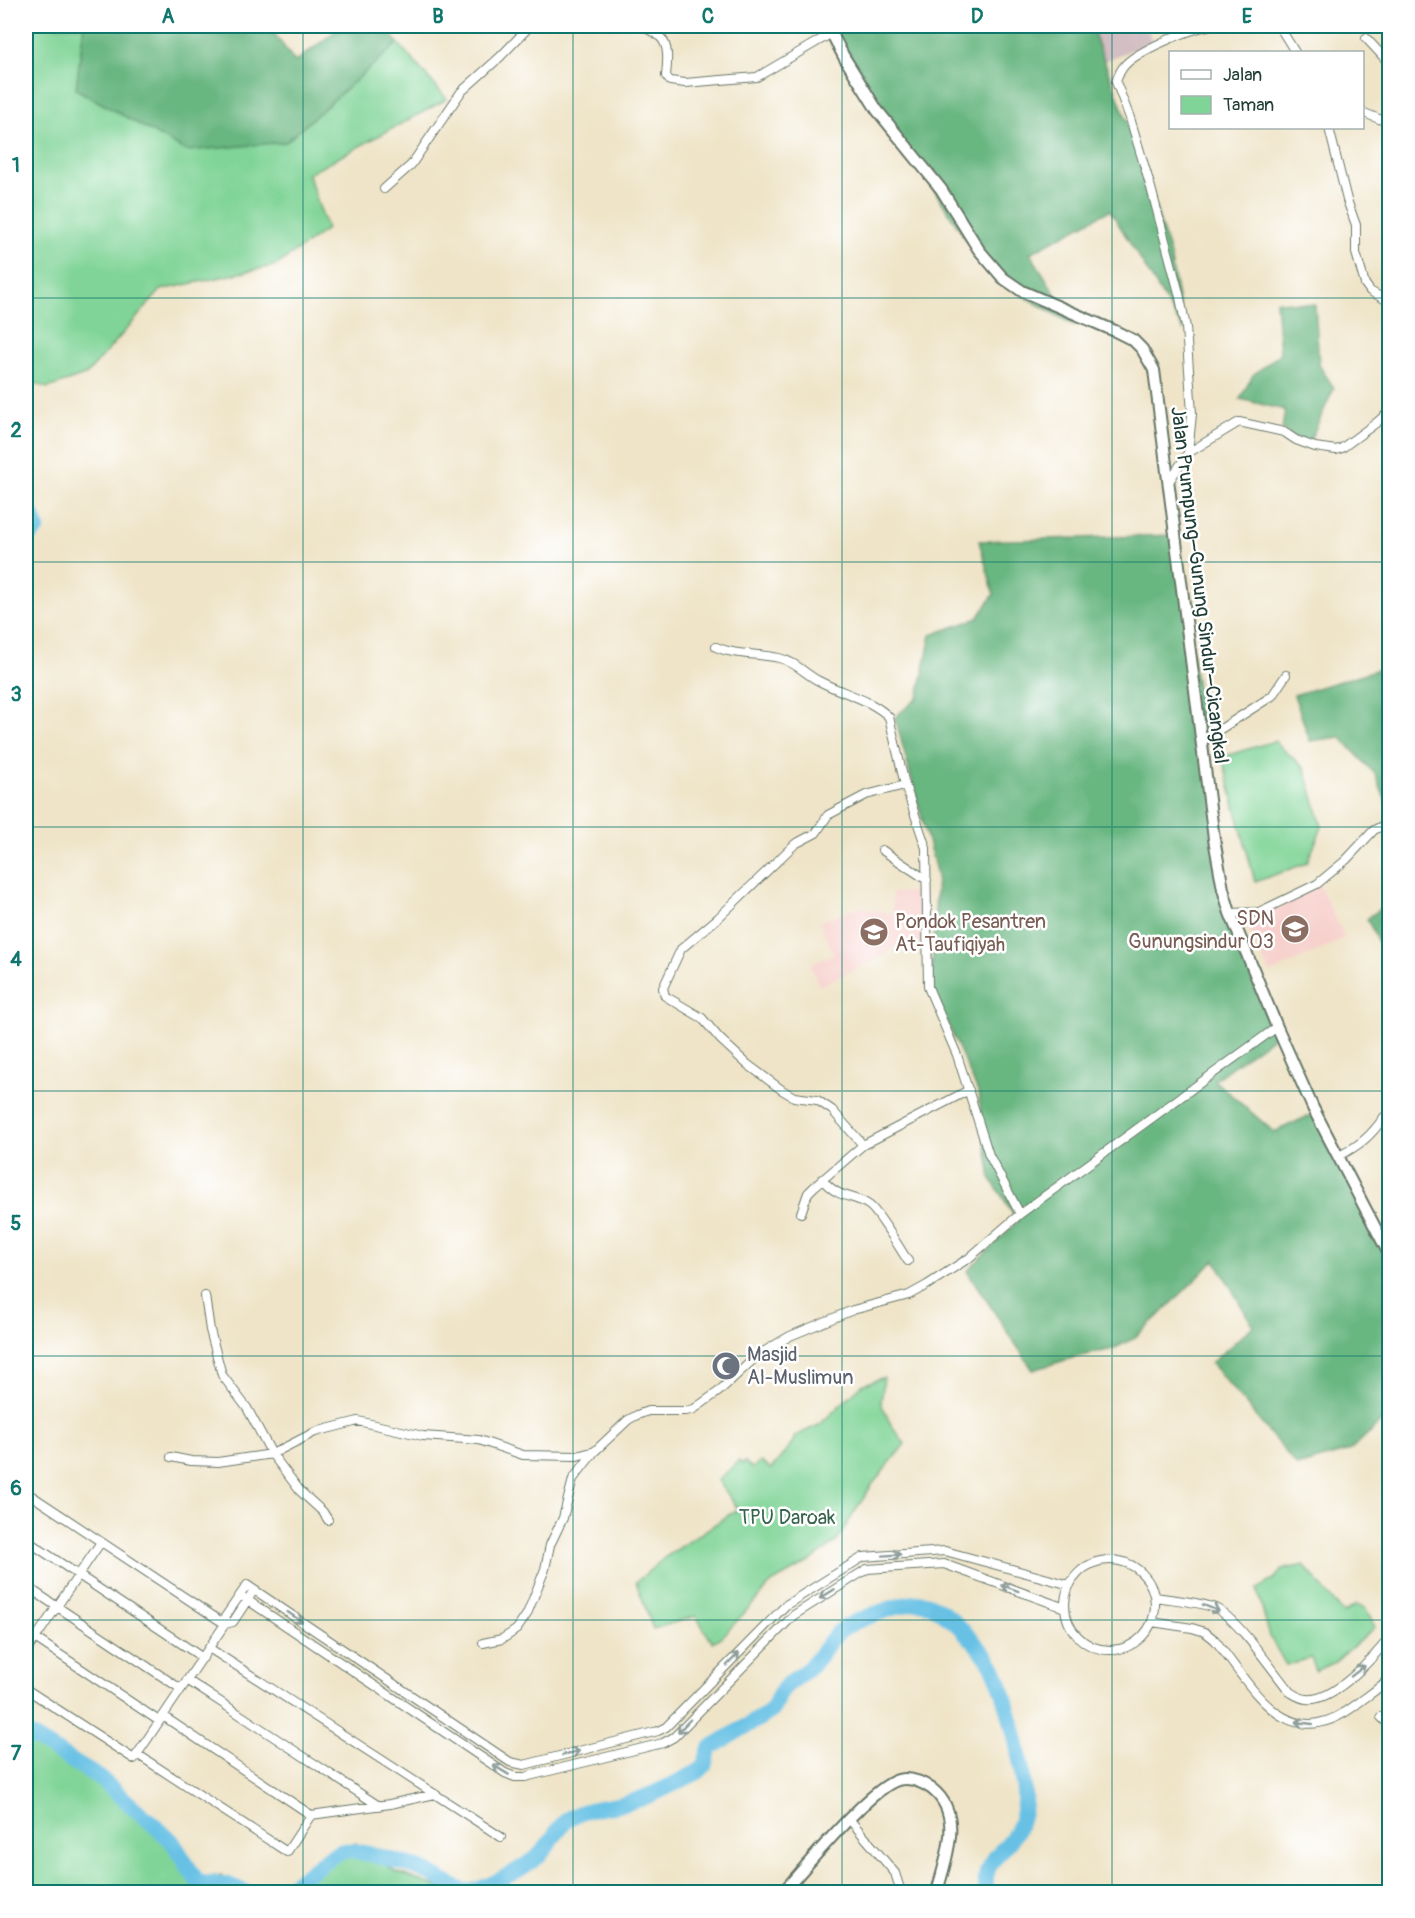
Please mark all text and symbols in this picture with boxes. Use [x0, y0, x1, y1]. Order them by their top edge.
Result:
text: A [162, 4, 175, 29]
text: B [432, 4, 444, 29]
text: C [702, 4, 714, 29]
text: D [971, 4, 984, 29]
text: E [1242, 4, 1253, 29]
legend [1169, 51, 1364, 129]
text: Jalan [1223, 64, 1262, 87]
text: Taman [1223, 94, 1274, 117]
text: 1 [12, 153, 20, 178]
street label: Jalan Prumpung–Gunung Sindur–Cicangkal [1165, 405, 1234, 765]
text: 2 [10, 418, 22, 443]
text: 3 [10, 682, 22, 707]
place label: SDN Gunungsindur 03 [1128, 906, 1274, 954]
place label: Pondok Pesantren At-Taufiqiyah [895, 909, 1046, 957]
school or university icon: SDN Gunungsindur 03 [1279, 913, 1311, 945]
school or university icon: Pondok Pesantren At-Taufiqiyah [858, 916, 890, 948]
text: 4 [10, 947, 22, 972]
text: 5 [11, 1211, 22, 1236]
place label: Masjid Al-Muslimun [747, 1342, 854, 1390]
mosque icon: Masjid Al-Muslimun [710, 1350, 742, 1382]
text: 6 [10, 1476, 22, 1501]
park label: TPU Daroak [739, 1505, 836, 1530]
one-way arrow [882, 1549, 902, 1560]
one-way arrow [1001, 1582, 1020, 1593]
one-way arrow [819, 1589, 836, 1601]
one-way arrow [1202, 1604, 1220, 1615]
one-way arrow [287, 1611, 303, 1623]
one-way arrow [726, 1651, 741, 1666]
one-way arrow [1350, 1664, 1366, 1677]
one-way arrow [1295, 1717, 1315, 1728]
one-way arrow [677, 1719, 692, 1734]
text: 7 [11, 1741, 22, 1766]
one-way arrow [561, 1746, 580, 1758]
one-way arrow [493, 1763, 510, 1775]

